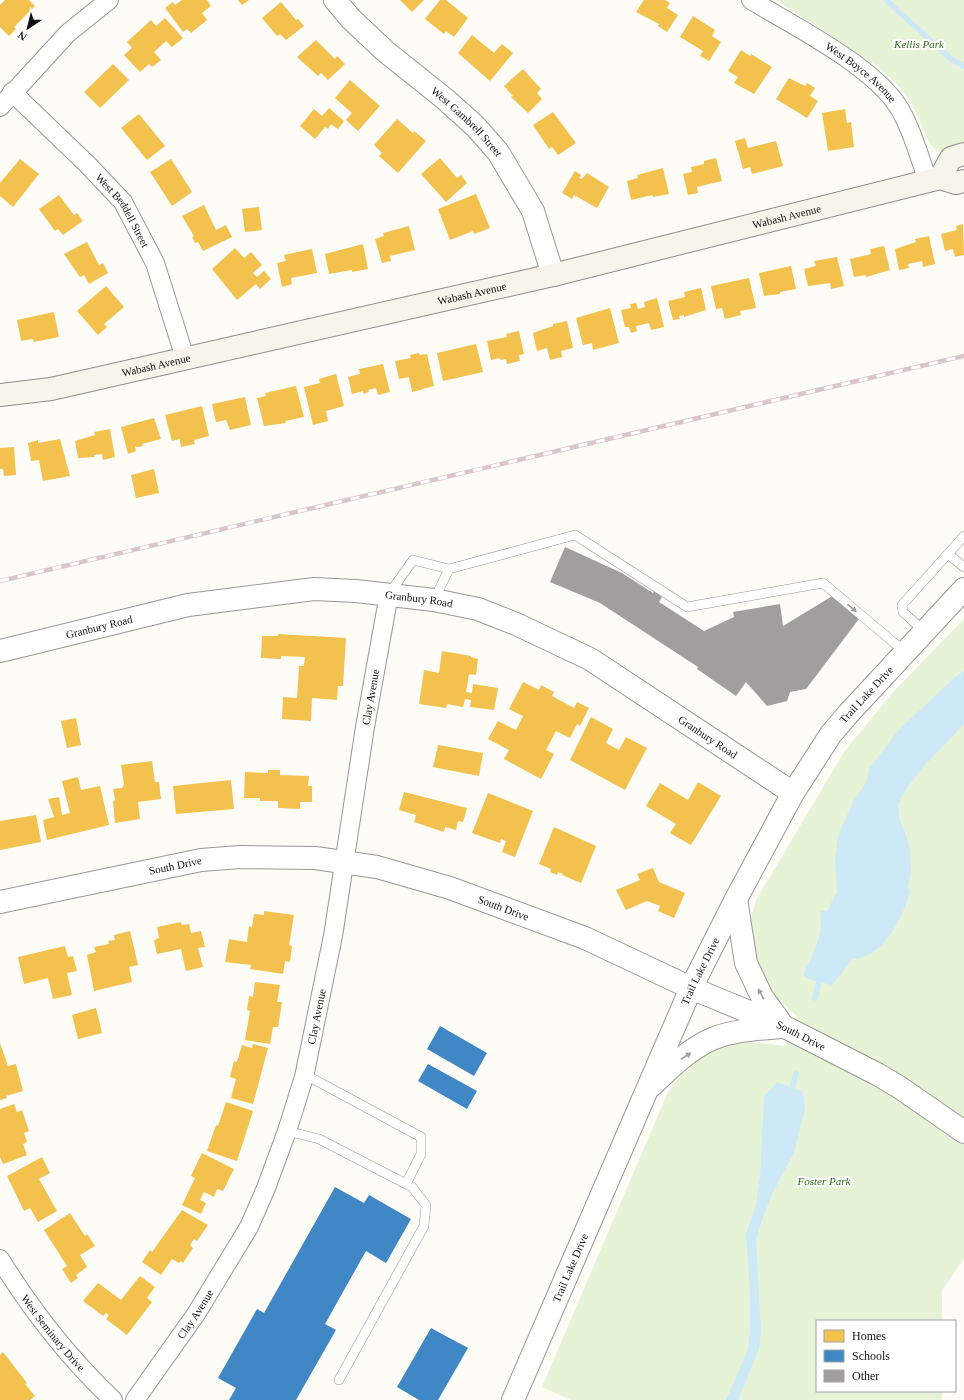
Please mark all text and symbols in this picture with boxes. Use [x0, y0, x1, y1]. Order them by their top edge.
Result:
north arrow [8, 8, 48, 48]
text: N [16, 29, 29, 43]
park label: Kellis Park [893, 38, 945, 50]
street label: West Boyce Avenue [823, 40, 899, 105]
street label: West Gambrell Street [429, 85, 505, 158]
street label: West Beddell Street [93, 171, 152, 249]
street label: Wabash Avenue [751, 202, 822, 231]
street label: Wabash Avenue [436, 280, 508, 307]
street label: Wabash Avenue [120, 352, 192, 379]
street label: Granbury Road [384, 588, 454, 610]
one-way arrow [847, 604, 858, 613]
street label: Granbury Road [65, 613, 134, 641]
street label: Trail Lake Drive [837, 663, 896, 726]
street label: Clay Avenue [359, 668, 381, 726]
street label: Granbury Road [676, 713, 740, 761]
street label: South Drive [148, 854, 203, 877]
street label: South Drive [476, 893, 531, 923]
street label: Trail Lake Drive [679, 935, 722, 1007]
street label: Clay Avenue [305, 988, 328, 1045]
one-way arrow [758, 988, 765, 1000]
street label: South Drive [775, 1018, 828, 1053]
one-way arrow [681, 1052, 691, 1060]
park label: Foster Park [797, 1175, 852, 1187]
street label: Trail Lake Drive [550, 1232, 590, 1304]
street label: Clay Avenue [175, 1287, 216, 1341]
street label: West Seminary Drive [19, 1292, 87, 1374]
legend [816, 1320, 956, 1392]
text: Homes [852, 1329, 886, 1343]
text: Schools [852, 1349, 890, 1363]
text: Other [852, 1369, 879, 1383]

